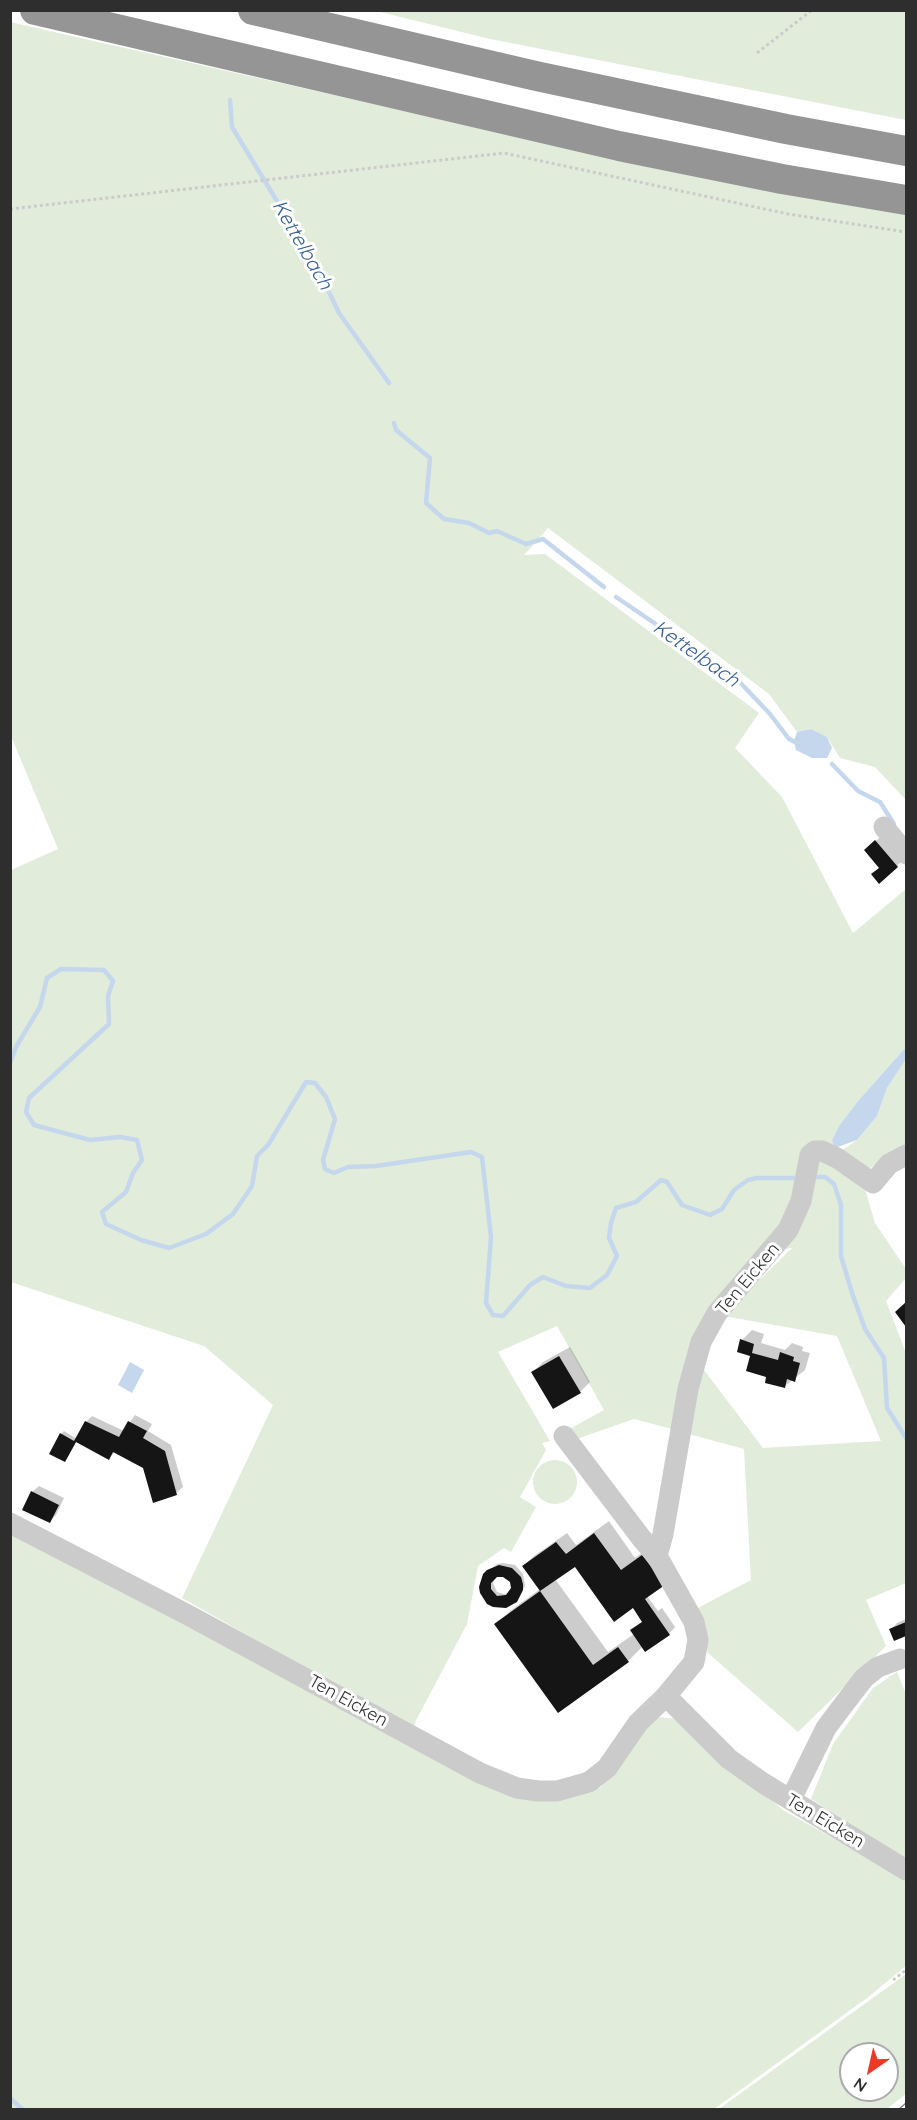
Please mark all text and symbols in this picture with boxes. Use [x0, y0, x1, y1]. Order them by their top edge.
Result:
water label: Kettelbach [267, 196, 337, 294]
water label: Kettelbach [648, 616, 744, 692]
street label: Ten Eicken [712, 1239, 784, 1319]
street label: Ten Eicken [305, 1670, 391, 1732]
street label: Ten Eicken [782, 1789, 868, 1853]
north arrow [839, 2042, 899, 2102]
text: N [850, 2074, 871, 2097]

